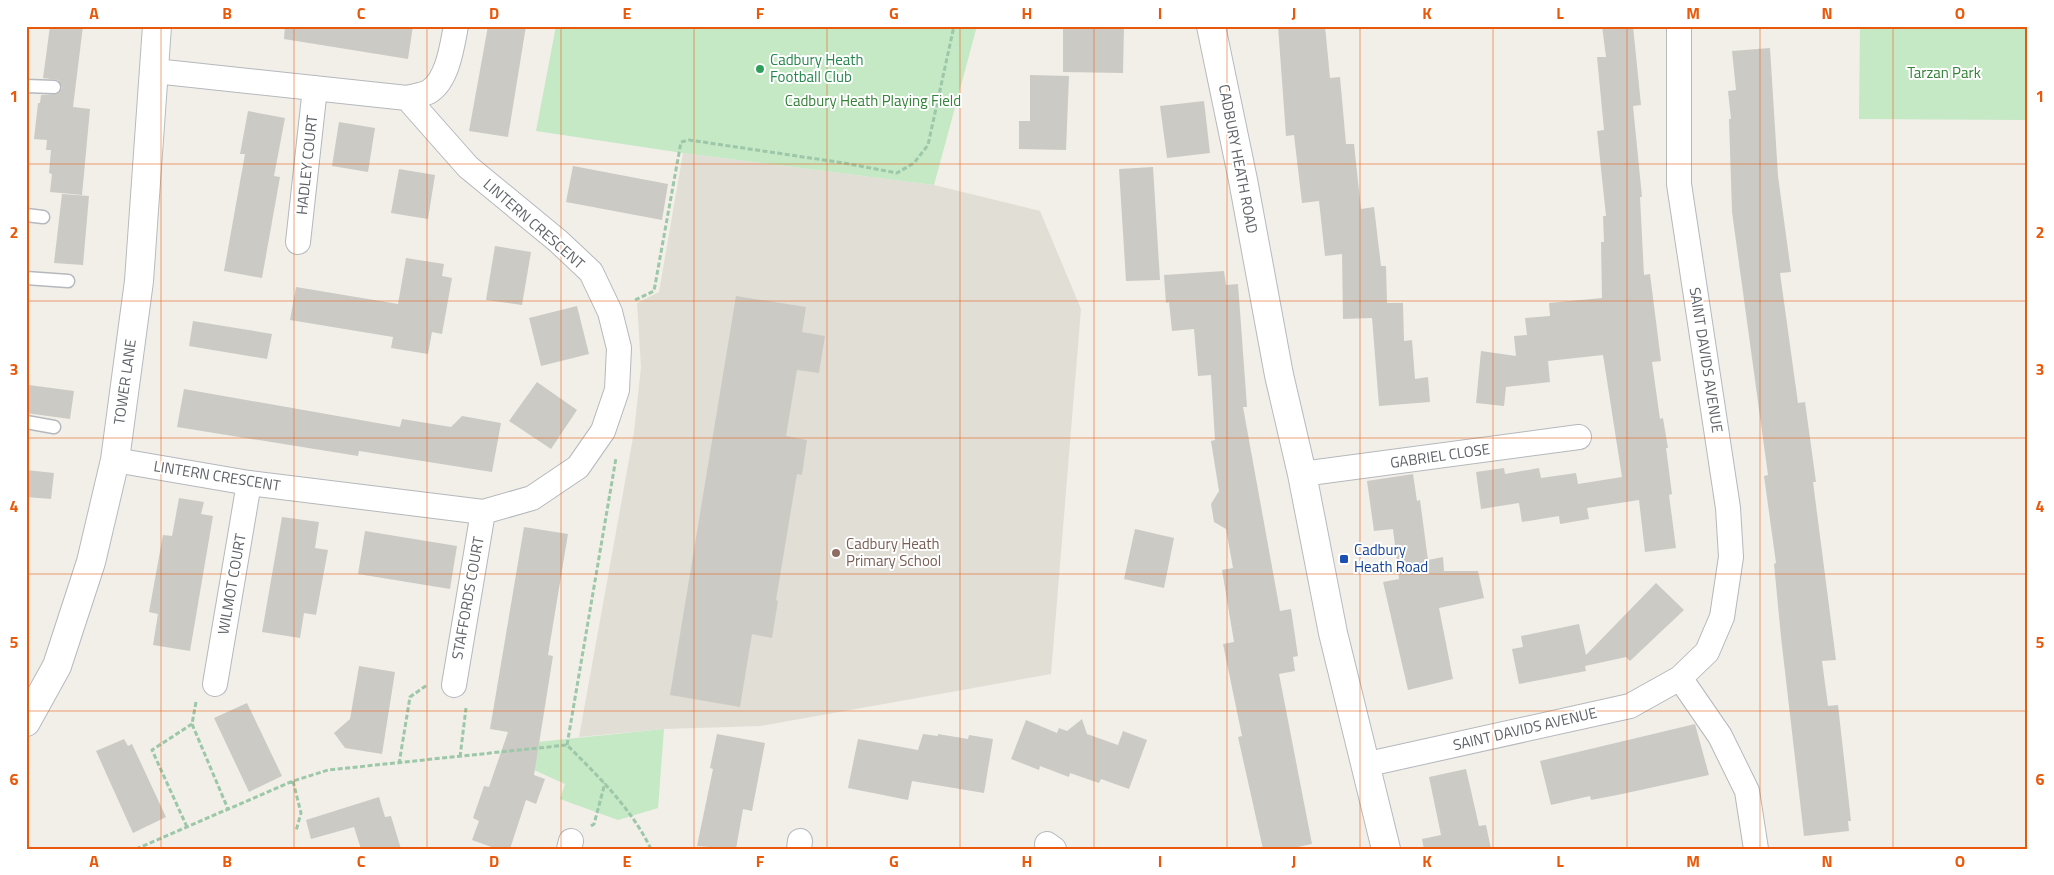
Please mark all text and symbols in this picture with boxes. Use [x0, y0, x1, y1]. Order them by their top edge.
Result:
text: A [89, 1, 99, 25]
text: B [222, 1, 232, 25]
text: C [357, 1, 366, 25]
text: D [489, 1, 499, 25]
text: E [623, 1, 632, 25]
text: F [756, 1, 765, 25]
text: G [889, 1, 899, 25]
text: H [1022, 1, 1032, 25]
text: I [1158, 1, 1162, 25]
text: J [1292, 1, 1296, 25]
text: K [1422, 1, 1432, 25]
text: L [1556, 1, 1564, 25]
text: M [1686, 1, 1700, 25]
text: N [1821, 1, 1833, 25]
text: O [1955, 1, 1965, 25]
place label: Cadbury Heath Football Club [770, 48, 864, 88]
park label: Tarzan Park [1907, 61, 1981, 84]
marker: Cadbury Heath Football Club [754, 63, 766, 75]
street label: CADBURY HEATH ROAD [1213, 82, 1264, 235]
text: 1 [10, 84, 18, 108]
text: 1 [2036, 84, 2044, 108]
park label: Cadbury Heath Playing Field [785, 89, 961, 112]
street label: HADLEY COURT [290, 114, 323, 216]
street label: LINTERN CRESCENT [478, 173, 590, 274]
text: 2 [10, 220, 18, 244]
text: 2 [2036, 220, 2044, 244]
street label: SAINT DAVIDS AVENUE [1684, 285, 1729, 434]
street label: TOWER LANE [107, 338, 142, 426]
text: 3 [10, 357, 18, 381]
text: 3 [2036, 357, 2044, 381]
street label: GABRIEL CLOSE [1389, 437, 1491, 474]
street label: LINTERN CRESCENT [152, 454, 282, 497]
text: 4 [10, 494, 19, 518]
text: 4 [2036, 494, 2045, 518]
street label: WILMOT COURT [211, 532, 252, 636]
place label: Cadbury Heath Primary School [846, 532, 941, 572]
street label: STAFFORDS COURT [445, 534, 490, 661]
place label: Cadbury Heath Road [1354, 538, 1428, 578]
marker: Cadbury Heath Primary School [830, 547, 842, 559]
marker: Cadbury Heath Road [1338, 553, 1350, 565]
text: 5 [10, 630, 19, 654]
text: 5 [2036, 630, 2045, 654]
street label: SAINT DAVIDS AVENUE [1451, 701, 1599, 756]
text: 6 [10, 767, 19, 791]
text: 6 [2036, 767, 2045, 791]
text: A [89, 849, 99, 873]
text: B [222, 849, 232, 873]
text: C [357, 849, 366, 873]
text: D [489, 849, 499, 873]
text: E [623, 849, 632, 873]
text: F [756, 849, 765, 873]
text: G [889, 849, 899, 873]
text: H [1022, 849, 1032, 873]
text: I [1158, 849, 1162, 873]
text: J [1292, 849, 1296, 873]
text: K [1422, 849, 1432, 873]
text: L [1556, 849, 1564, 873]
text: M [1686, 849, 1700, 873]
text: N [1821, 849, 1833, 873]
text: O [1955, 849, 1965, 873]

